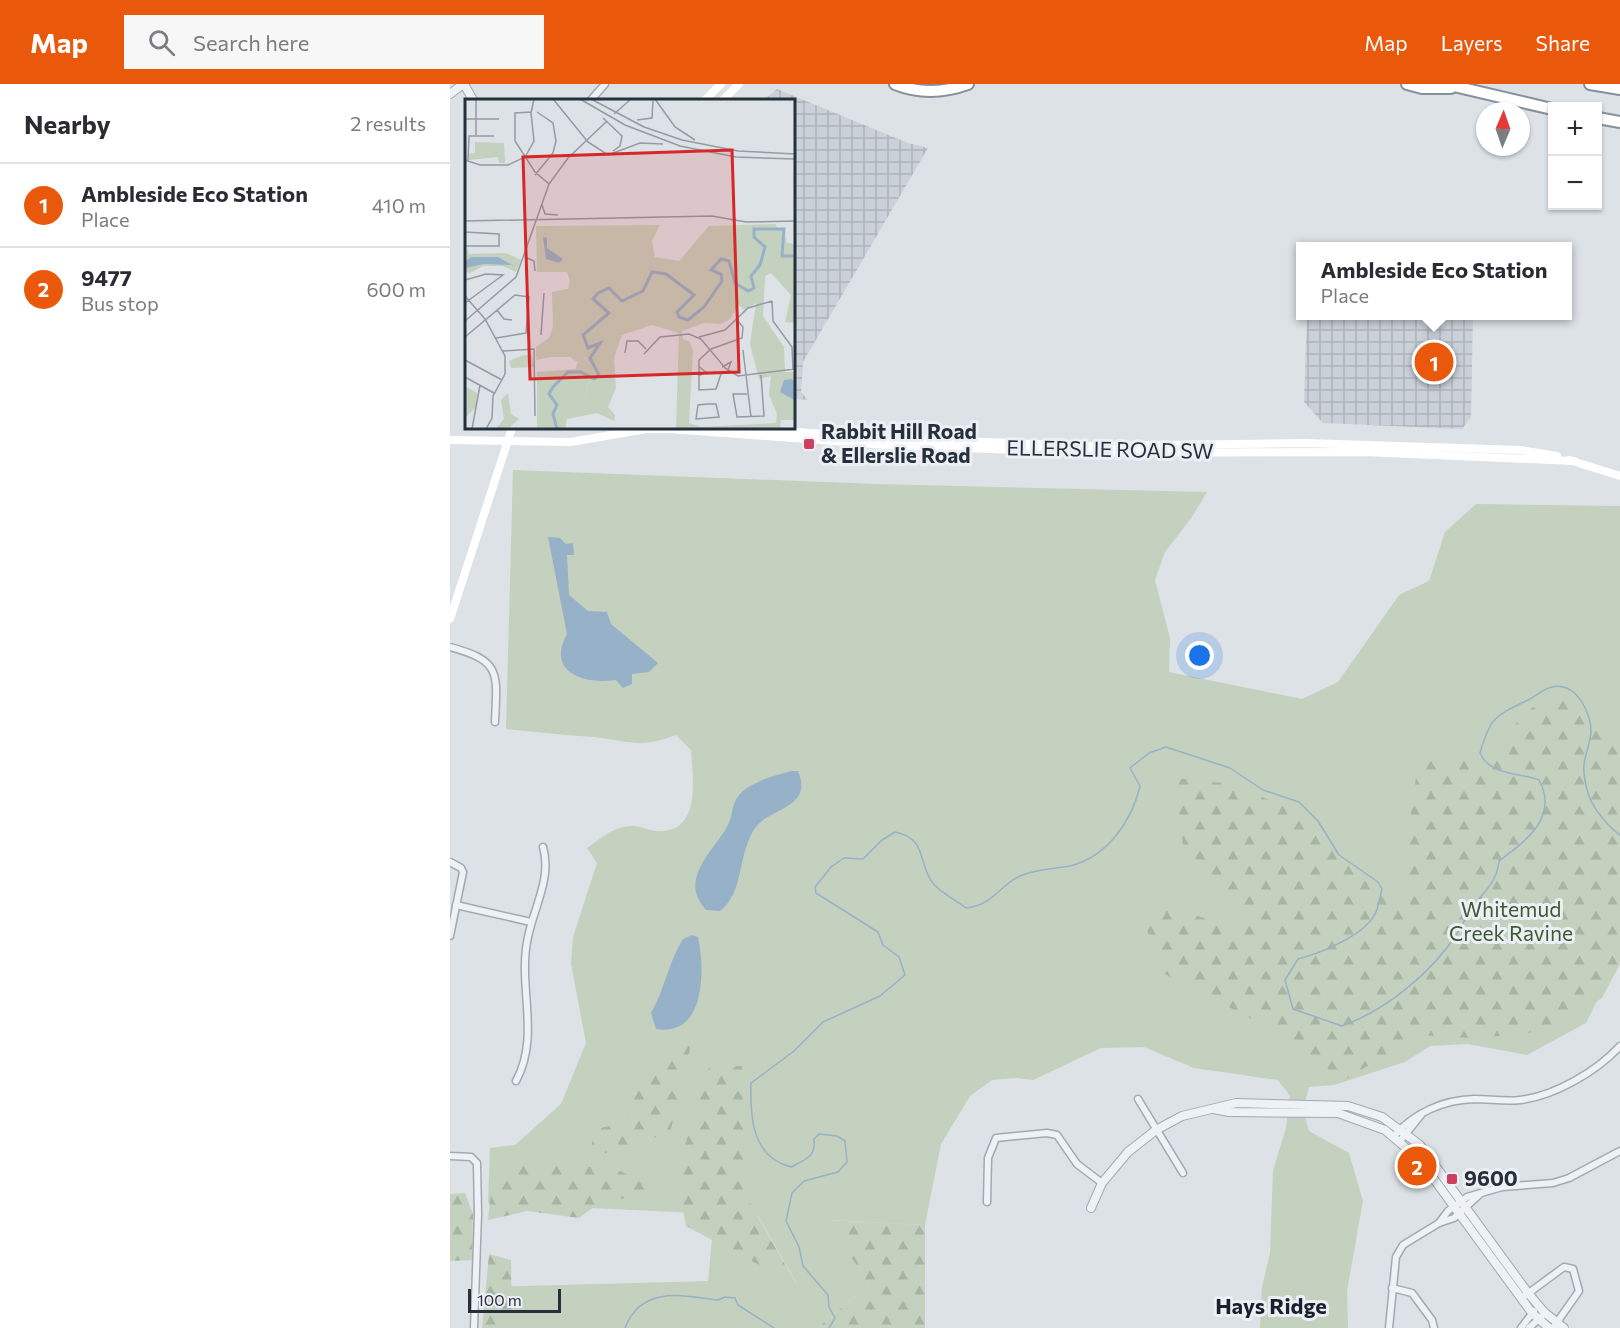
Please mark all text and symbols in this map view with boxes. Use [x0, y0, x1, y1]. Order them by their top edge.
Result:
search box [124, 15, 544, 69]
text: Map [30, 25, 88, 59]
icon: search [145, 26, 178, 59]
text: Search here [193, 29, 309, 56]
text: Map [1364, 30, 1408, 55]
text: Layers [1441, 30, 1503, 55]
text: Share [1536, 30, 1590, 55]
inset map [465, 99, 795, 429]
north arrow [1476, 102, 1530, 156]
map controls [1548, 102, 1602, 210]
button: + [1548, 102, 1602, 156]
text: Nearby [24, 108, 111, 139]
text: 2 results [350, 111, 426, 135]
button: − [1548, 156, 1602, 210]
text: Ambleside Eco Station [81, 180, 308, 207]
text: 1 [39, 193, 48, 217]
text: 410 m [372, 193, 426, 217]
text: Place [81, 207, 130, 231]
popup [1296, 242, 1572, 320]
text: Ambleside Eco Station [1321, 256, 1547, 283]
text: 9477 [81, 264, 132, 291]
text: 2 [38, 277, 49, 301]
text: 600 m [366, 277, 426, 301]
text: Place [1321, 283, 1369, 307]
text: Bus stop [81, 291, 159, 315]
pin: 1 [1414, 340, 1454, 384]
place label: Rabbit Hill Road & Ellerslie Road [821, 418, 977, 467]
street label: ELLERSLIE ROAD SW [1006, 434, 1214, 463]
marker: Rabbit Hill Road & Ellerslie Road [802, 437, 816, 451]
your location [1185, 641, 1214, 670]
park label: Whitemud Creek Ravine [1449, 896, 1573, 945]
pin: 2 [1398, 1144, 1436, 1188]
place label: 9600 [1464, 1165, 1518, 1190]
marker: 9600 [1445, 1172, 1459, 1186]
scale bar [468, 1286, 561, 1314]
text: 100 m [477, 1290, 522, 1309]
district label: Hays Ridge [1215, 1292, 1327, 1319]

